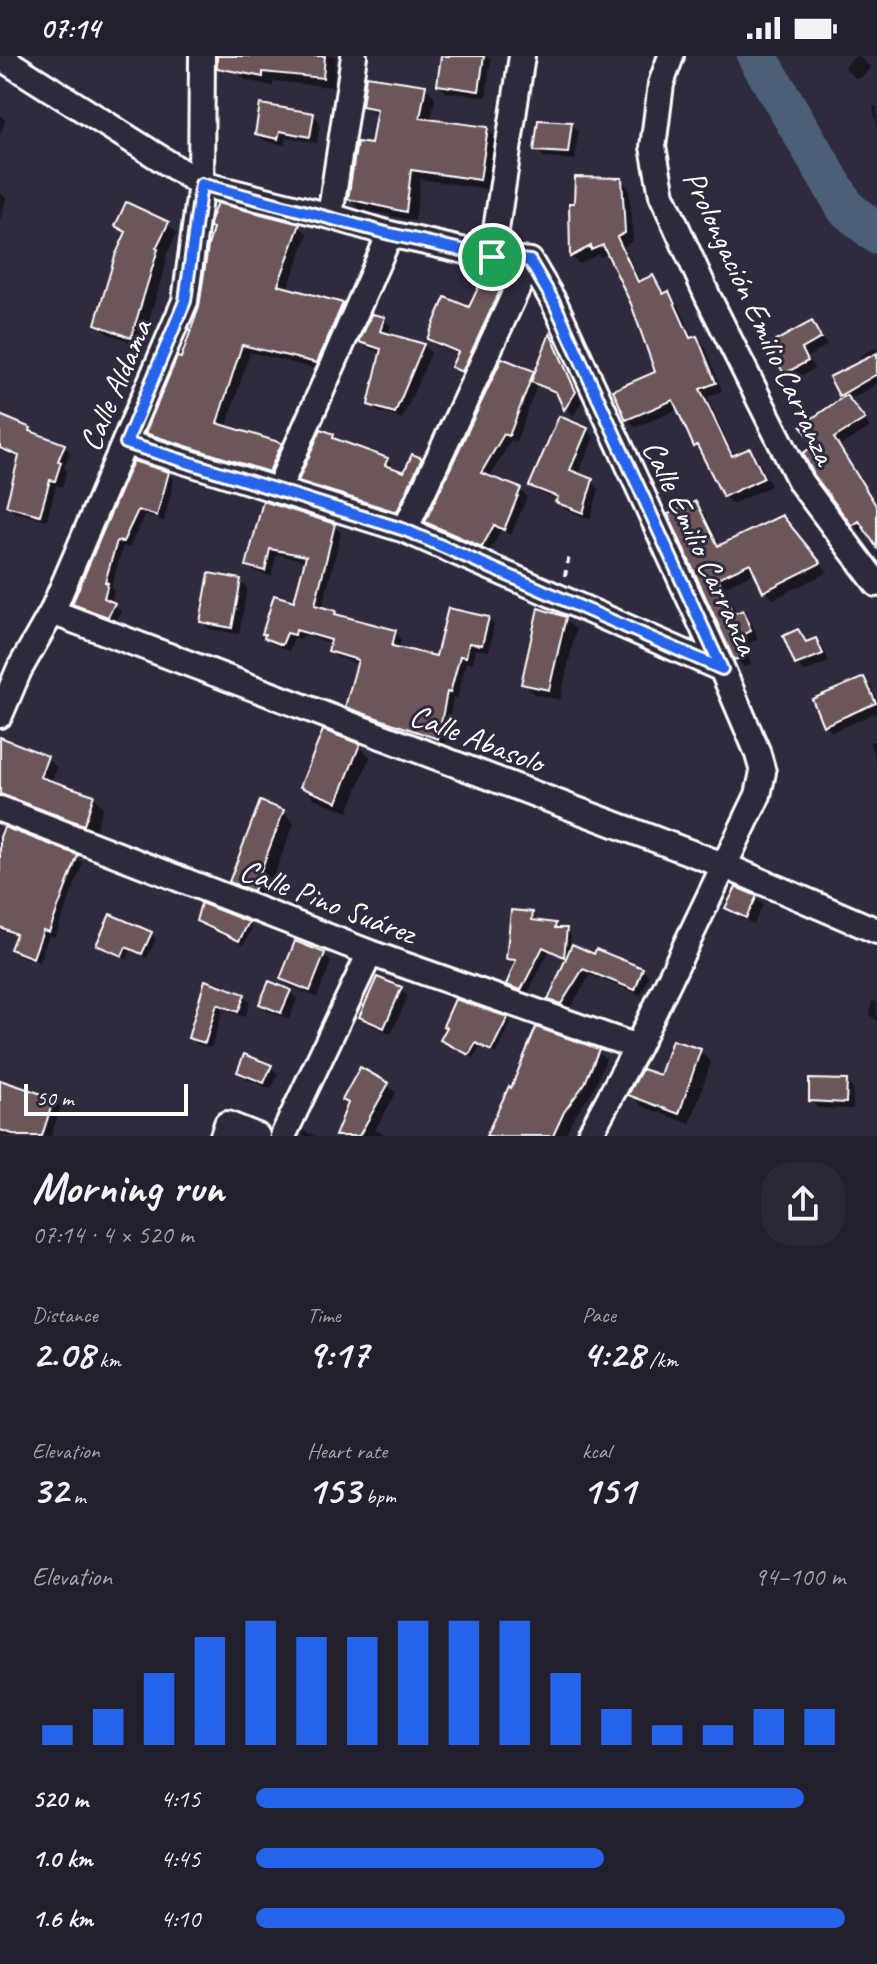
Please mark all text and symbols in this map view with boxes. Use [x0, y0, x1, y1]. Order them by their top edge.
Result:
text: 07:14 [40, 9, 100, 47]
street label: Prolongación Emilio Carranza [673, 164, 847, 473]
pin [458, 223, 526, 291]
icon: arrive [470, 235, 514, 279]
street label: Calle Aldama [69, 311, 162, 457]
street label: Calle Emilio Carranza [633, 433, 769, 663]
street label: Calle Abasolo [404, 694, 553, 784]
street label: Calle Pino Suárez [234, 849, 424, 955]
scale bar [24, 1080, 188, 1116]
text: 50 m [36, 1084, 73, 1112]
text: Morning run [32, 1160, 224, 1215]
button: share [761, 1162, 845, 1246]
text: 07:14 · 4 × 520 m [32, 1218, 193, 1251]
text: Distance [32, 1301, 98, 1329]
text: Time [307, 1301, 341, 1329]
text: Pace [582, 1301, 616, 1329]
text: 2.08 [32, 1329, 94, 1379]
text: 9:17 [307, 1329, 368, 1379]
text: 4:28 [582, 1329, 644, 1379]
text: km [94, 1346, 121, 1374]
text: /km [644, 1346, 678, 1374]
text: Elevation [32, 1437, 100, 1465]
text: Heart rate [307, 1437, 387, 1465]
text: kcal [582, 1437, 611, 1465]
text: 32 [32, 1465, 68, 1515]
text: 153 [307, 1465, 360, 1515]
text: 151 [582, 1465, 635, 1515]
text: m [68, 1482, 86, 1510]
text: bpm [360, 1482, 396, 1510]
text: Elevation [32, 1560, 112, 1593]
text: 94–100 m [754, 1560, 845, 1593]
text: 520 m [32, 1782, 88, 1815]
text: 4:15 [160, 1782, 200, 1815]
text: 1.0 km [32, 1842, 92, 1875]
text: 4:45 [160, 1842, 200, 1875]
text: 1.6 km [32, 1902, 93, 1935]
text: 4:10 [160, 1902, 200, 1935]

